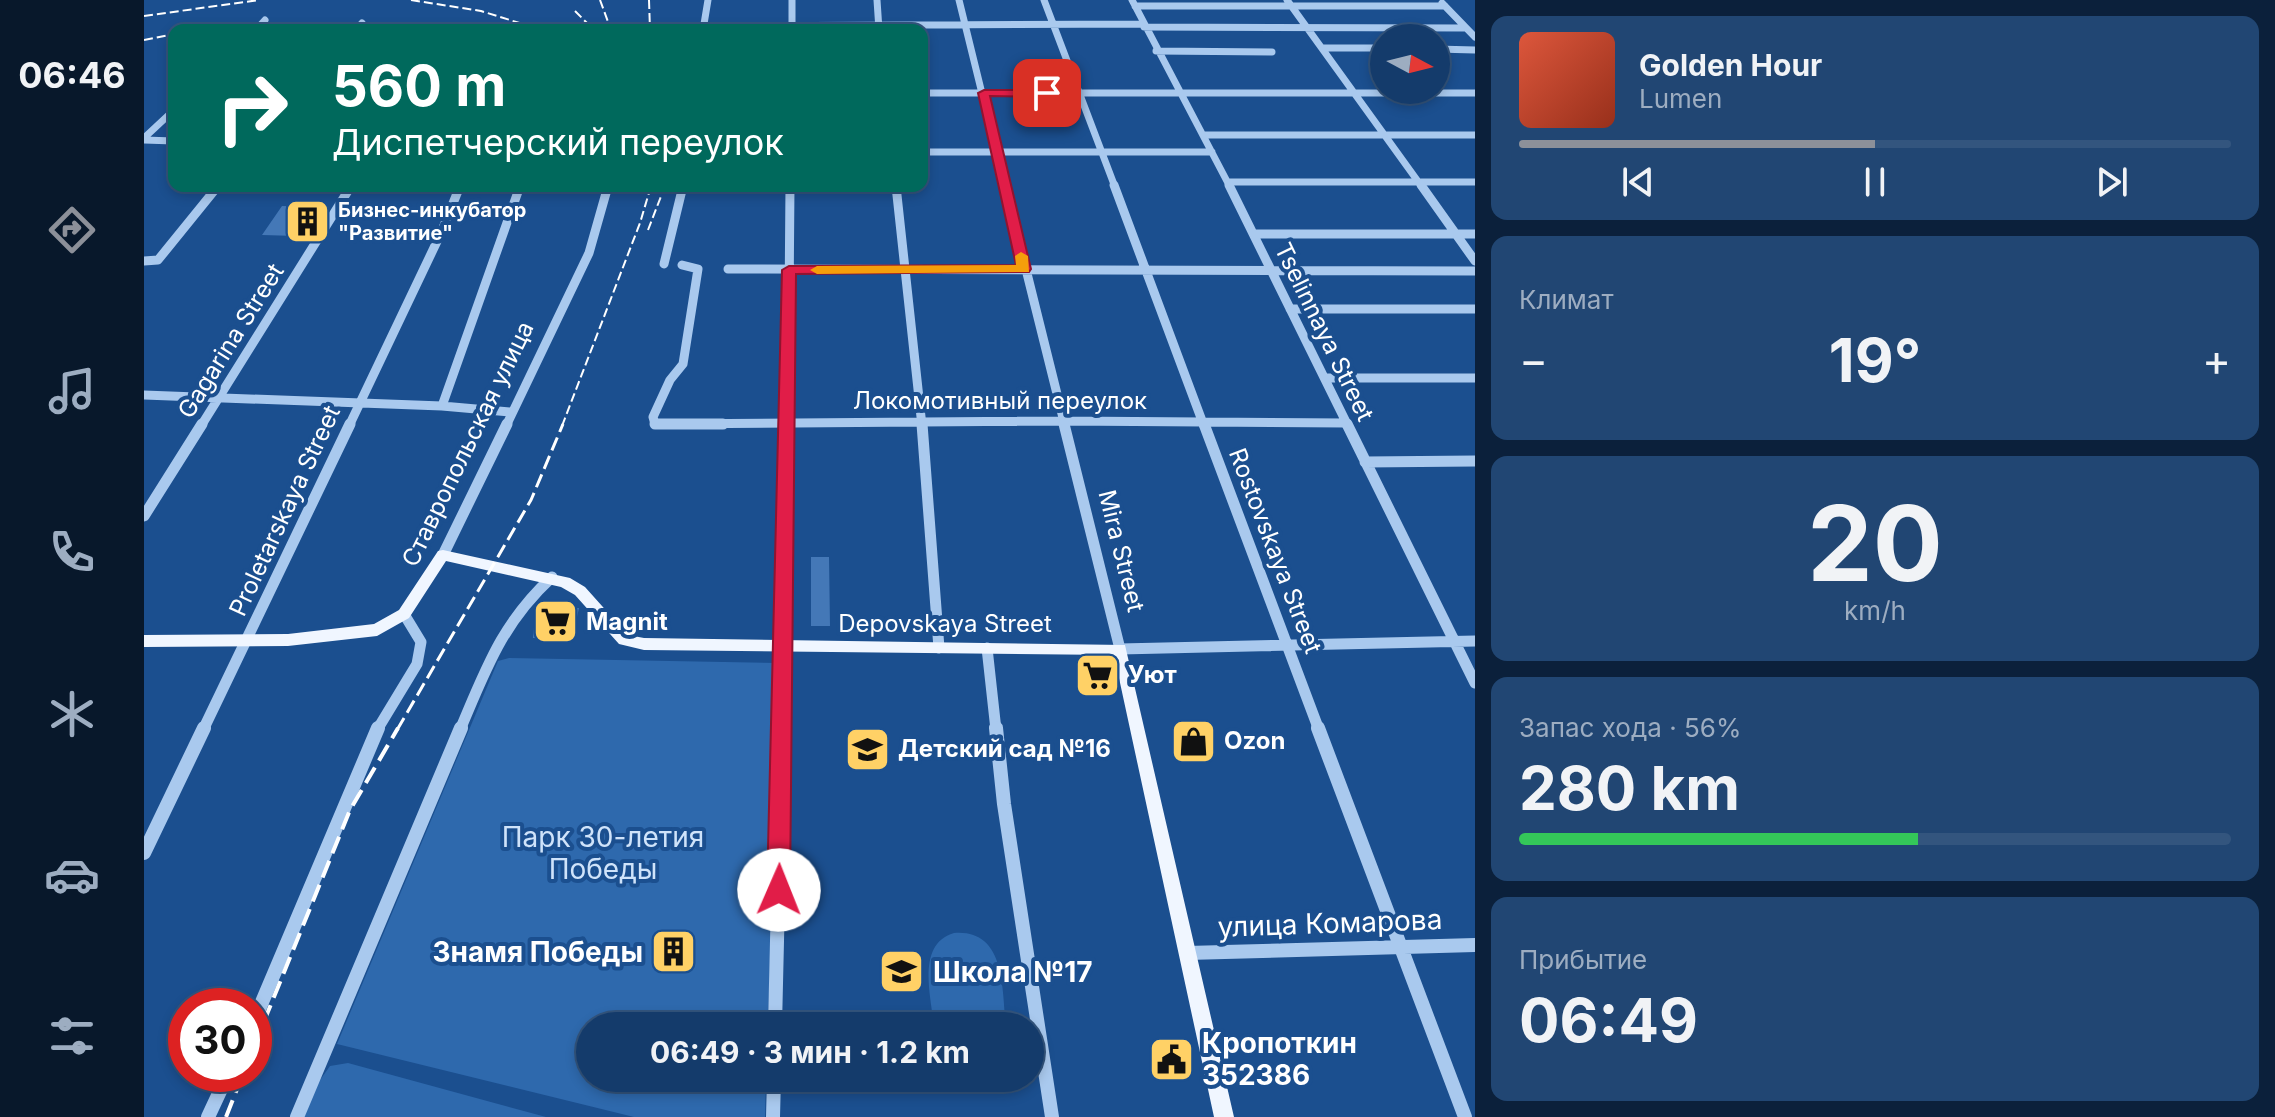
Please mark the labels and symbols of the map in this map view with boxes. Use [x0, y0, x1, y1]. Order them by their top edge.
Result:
north arrow [1370, 24, 1450, 104]
pin [1013, 59, 1081, 127]
building icon: Бизнес-инкубатор "Развитие" [283, 197, 331, 245]
place label: Бизнес-инкубатор "Развитие" [338, 198, 526, 245]
street label: Tselinnaya Street [1269, 238, 1380, 426]
street label: Gagarina Street [171, 258, 290, 423]
street label: Ставропольская улица [396, 317, 540, 571]
street label: Локомотивный переулок [853, 386, 1147, 415]
street label: Proletarskaya Street [223, 401, 346, 621]
street label: Rostovskaya Street [1223, 444, 1328, 658]
street label: Mira Street [1092, 487, 1151, 615]
supermarket icon: Magnit [531, 598, 579, 646]
place label: Magnit [586, 607, 668, 636]
street label: Depovskaya Street [838, 609, 1052, 638]
supermarket icon: Уют [1073, 651, 1121, 699]
place label: Уют [1128, 660, 1177, 689]
shop icon: Ozon [1169, 717, 1217, 765]
school or university icon: Детский сад №16 [843, 725, 891, 773]
place label: Ozon [1224, 726, 1285, 755]
place label: Детский сад №16 [898, 734, 1111, 763]
park label: Парк 30-летия Победы [502, 820, 704, 886]
position arrow [737, 848, 821, 932]
street label: улица Комарова [1217, 902, 1443, 944]
building icon: Знамя Победы [650, 928, 698, 976]
place label: Знамя Победы [433, 935, 643, 969]
school or university icon: Школа №17 [878, 948, 926, 996]
place label: Школа №17 [933, 955, 1093, 989]
speed limit sign: 30 [168, 988, 272, 1092]
place label: Кропоткин 352386 [1202, 1026, 1357, 1092]
public building icon: Кропоткин 352386 [1147, 1035, 1195, 1083]

